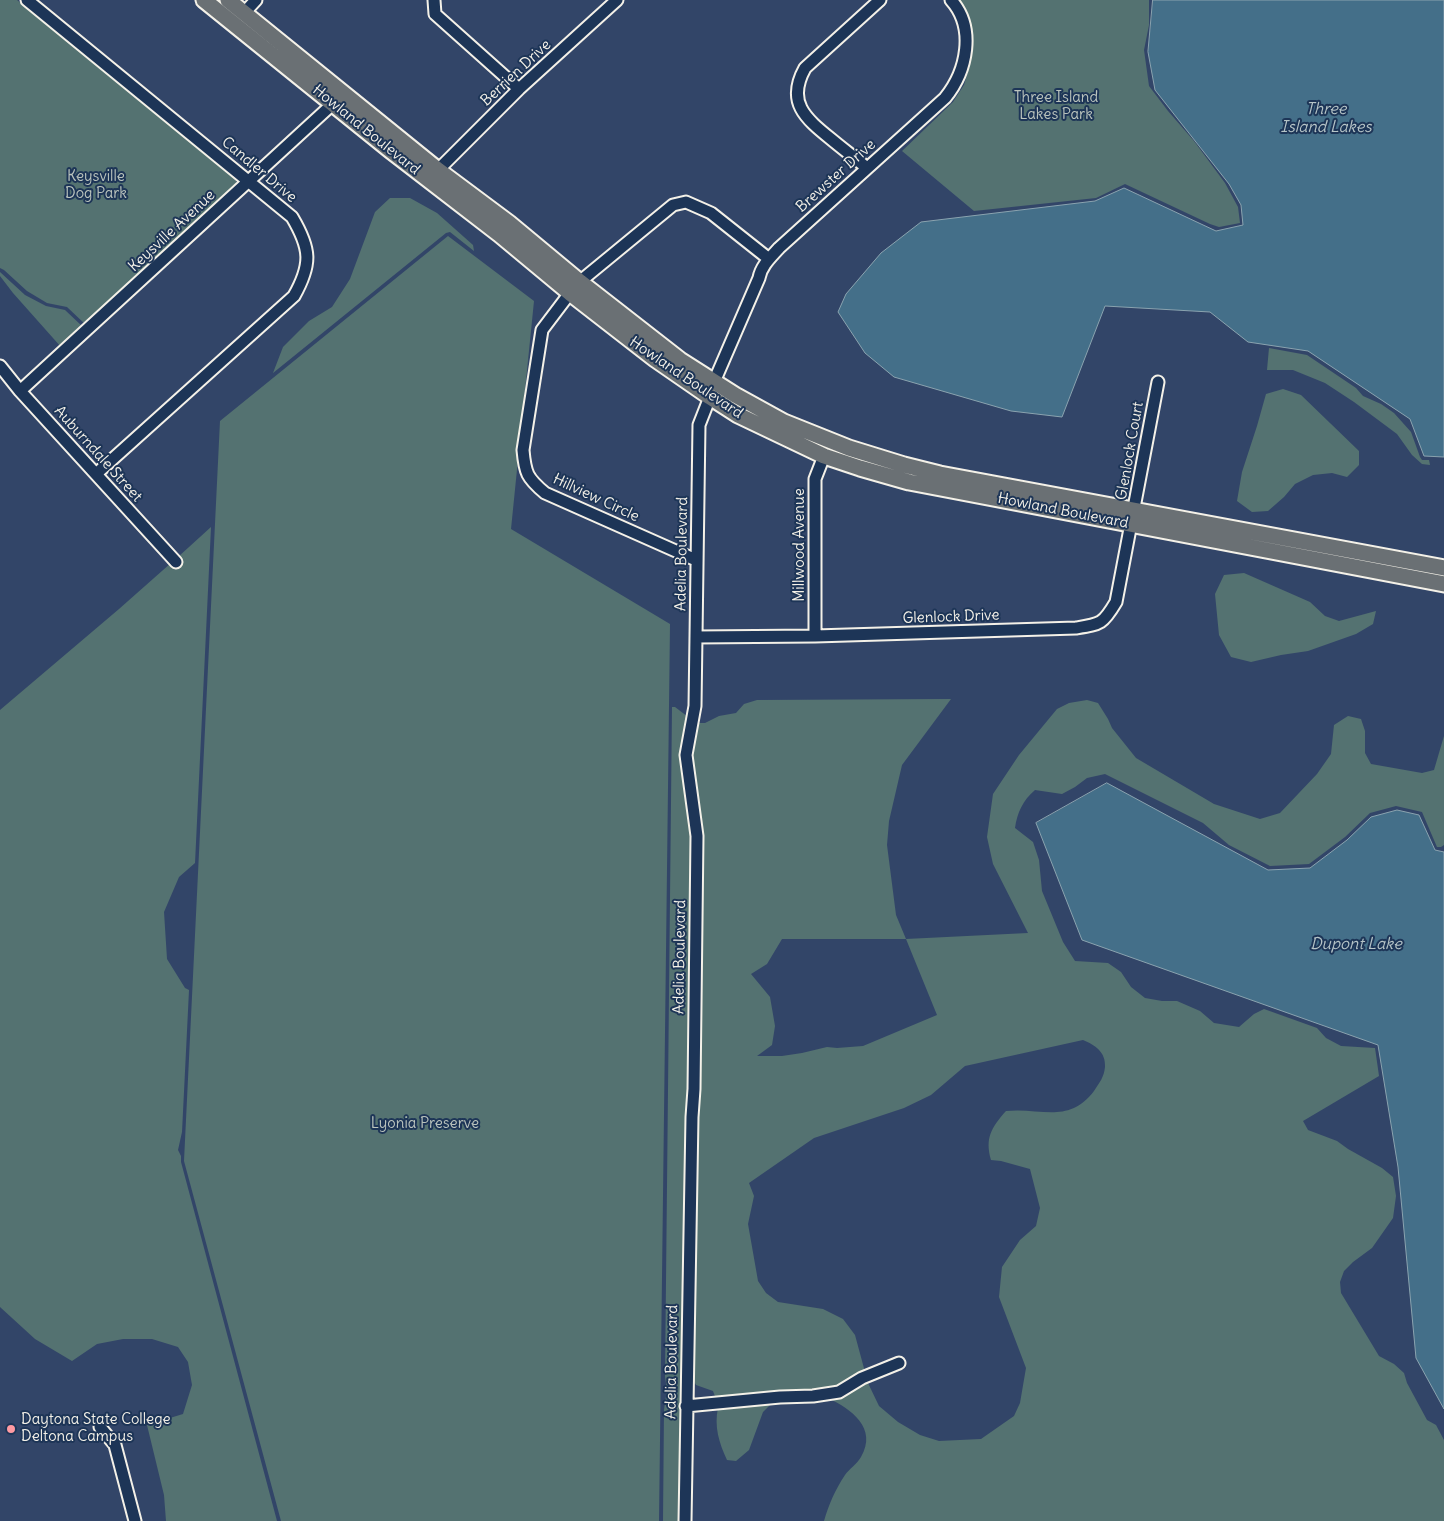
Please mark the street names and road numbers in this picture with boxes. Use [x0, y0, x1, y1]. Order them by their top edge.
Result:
street label: Berrien Drive [477, 36, 555, 110]
street label: Howland Boulevard [309, 81, 423, 179]
street label: Candler Drive [218, 133, 300, 207]
street label: Brewster Drive [793, 136, 879, 216]
street label: Keysville Avenue [125, 186, 219, 276]
street label: Howland Boulevard [626, 333, 746, 423]
street label: Glenlock Court [1112, 400, 1148, 502]
street label: Auburndale Street [50, 402, 146, 506]
street label: Hillview Circle [550, 470, 642, 526]
street label: Millwood Avenue [791, 488, 809, 602]
street label: Howland Boulevard [996, 489, 1130, 533]
street label: Adelia Boulevard [672, 497, 692, 611]
street label: Glenlock Drive [902, 606, 1000, 628]
street label: Adelia Boulevard [670, 900, 690, 1014]
street label: Adelia Boulevard [662, 1305, 682, 1419]

